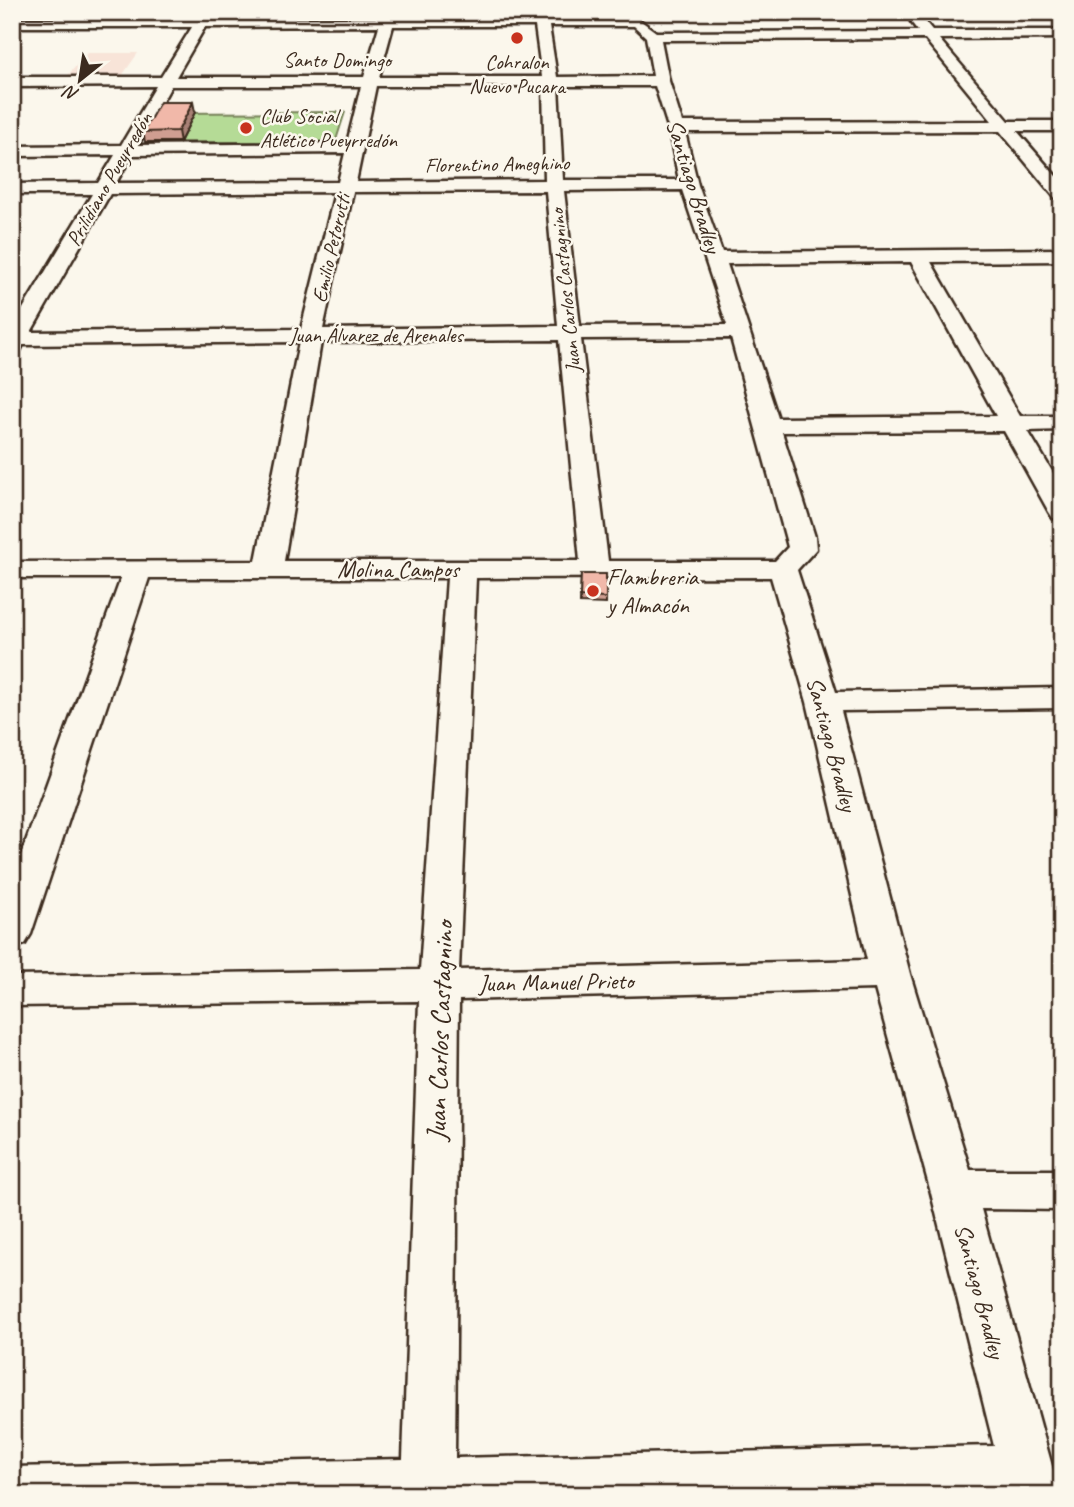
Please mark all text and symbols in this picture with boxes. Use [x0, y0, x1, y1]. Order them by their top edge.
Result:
marker: Cohralon Nuevo Pucara [509, 30, 525, 46]
north arrow [46, 46, 116, 116]
street label: Santo Domingo [283, 47, 393, 73]
place label: Cohralon Nuevo Pucara [469, 49, 567, 99]
text: N [58, 79, 83, 107]
place label: Club Social Atlético Pueyrredón [260, 103, 397, 153]
street label: Prilidiano Pueyrredón [60, 107, 158, 251]
street label: Santiago Bradley [659, 116, 729, 258]
marker: Club Social Atlético Pueyrredón [238, 120, 254, 136]
street label: Florentino Ameghino [425, 150, 571, 178]
street label: Emilio Petorutti [306, 188, 357, 305]
street label: Juan Carlos Castagnino [543, 205, 587, 375]
street label: Juan Álvarez de Arenales [288, 322, 465, 348]
street label: Molina Campos [337, 554, 461, 584]
place label: Flambreria y Almacón [605, 562, 700, 620]
marker: Flambreria y Almacón [585, 583, 601, 599]
street label: Santiago Bradley [800, 673, 865, 816]
street label: Juan Carlos Castagnino [418, 917, 461, 1144]
street label: Juan Manuel Prieto [477, 966, 636, 998]
street label: Santiago Bradley [948, 1220, 1013, 1363]

